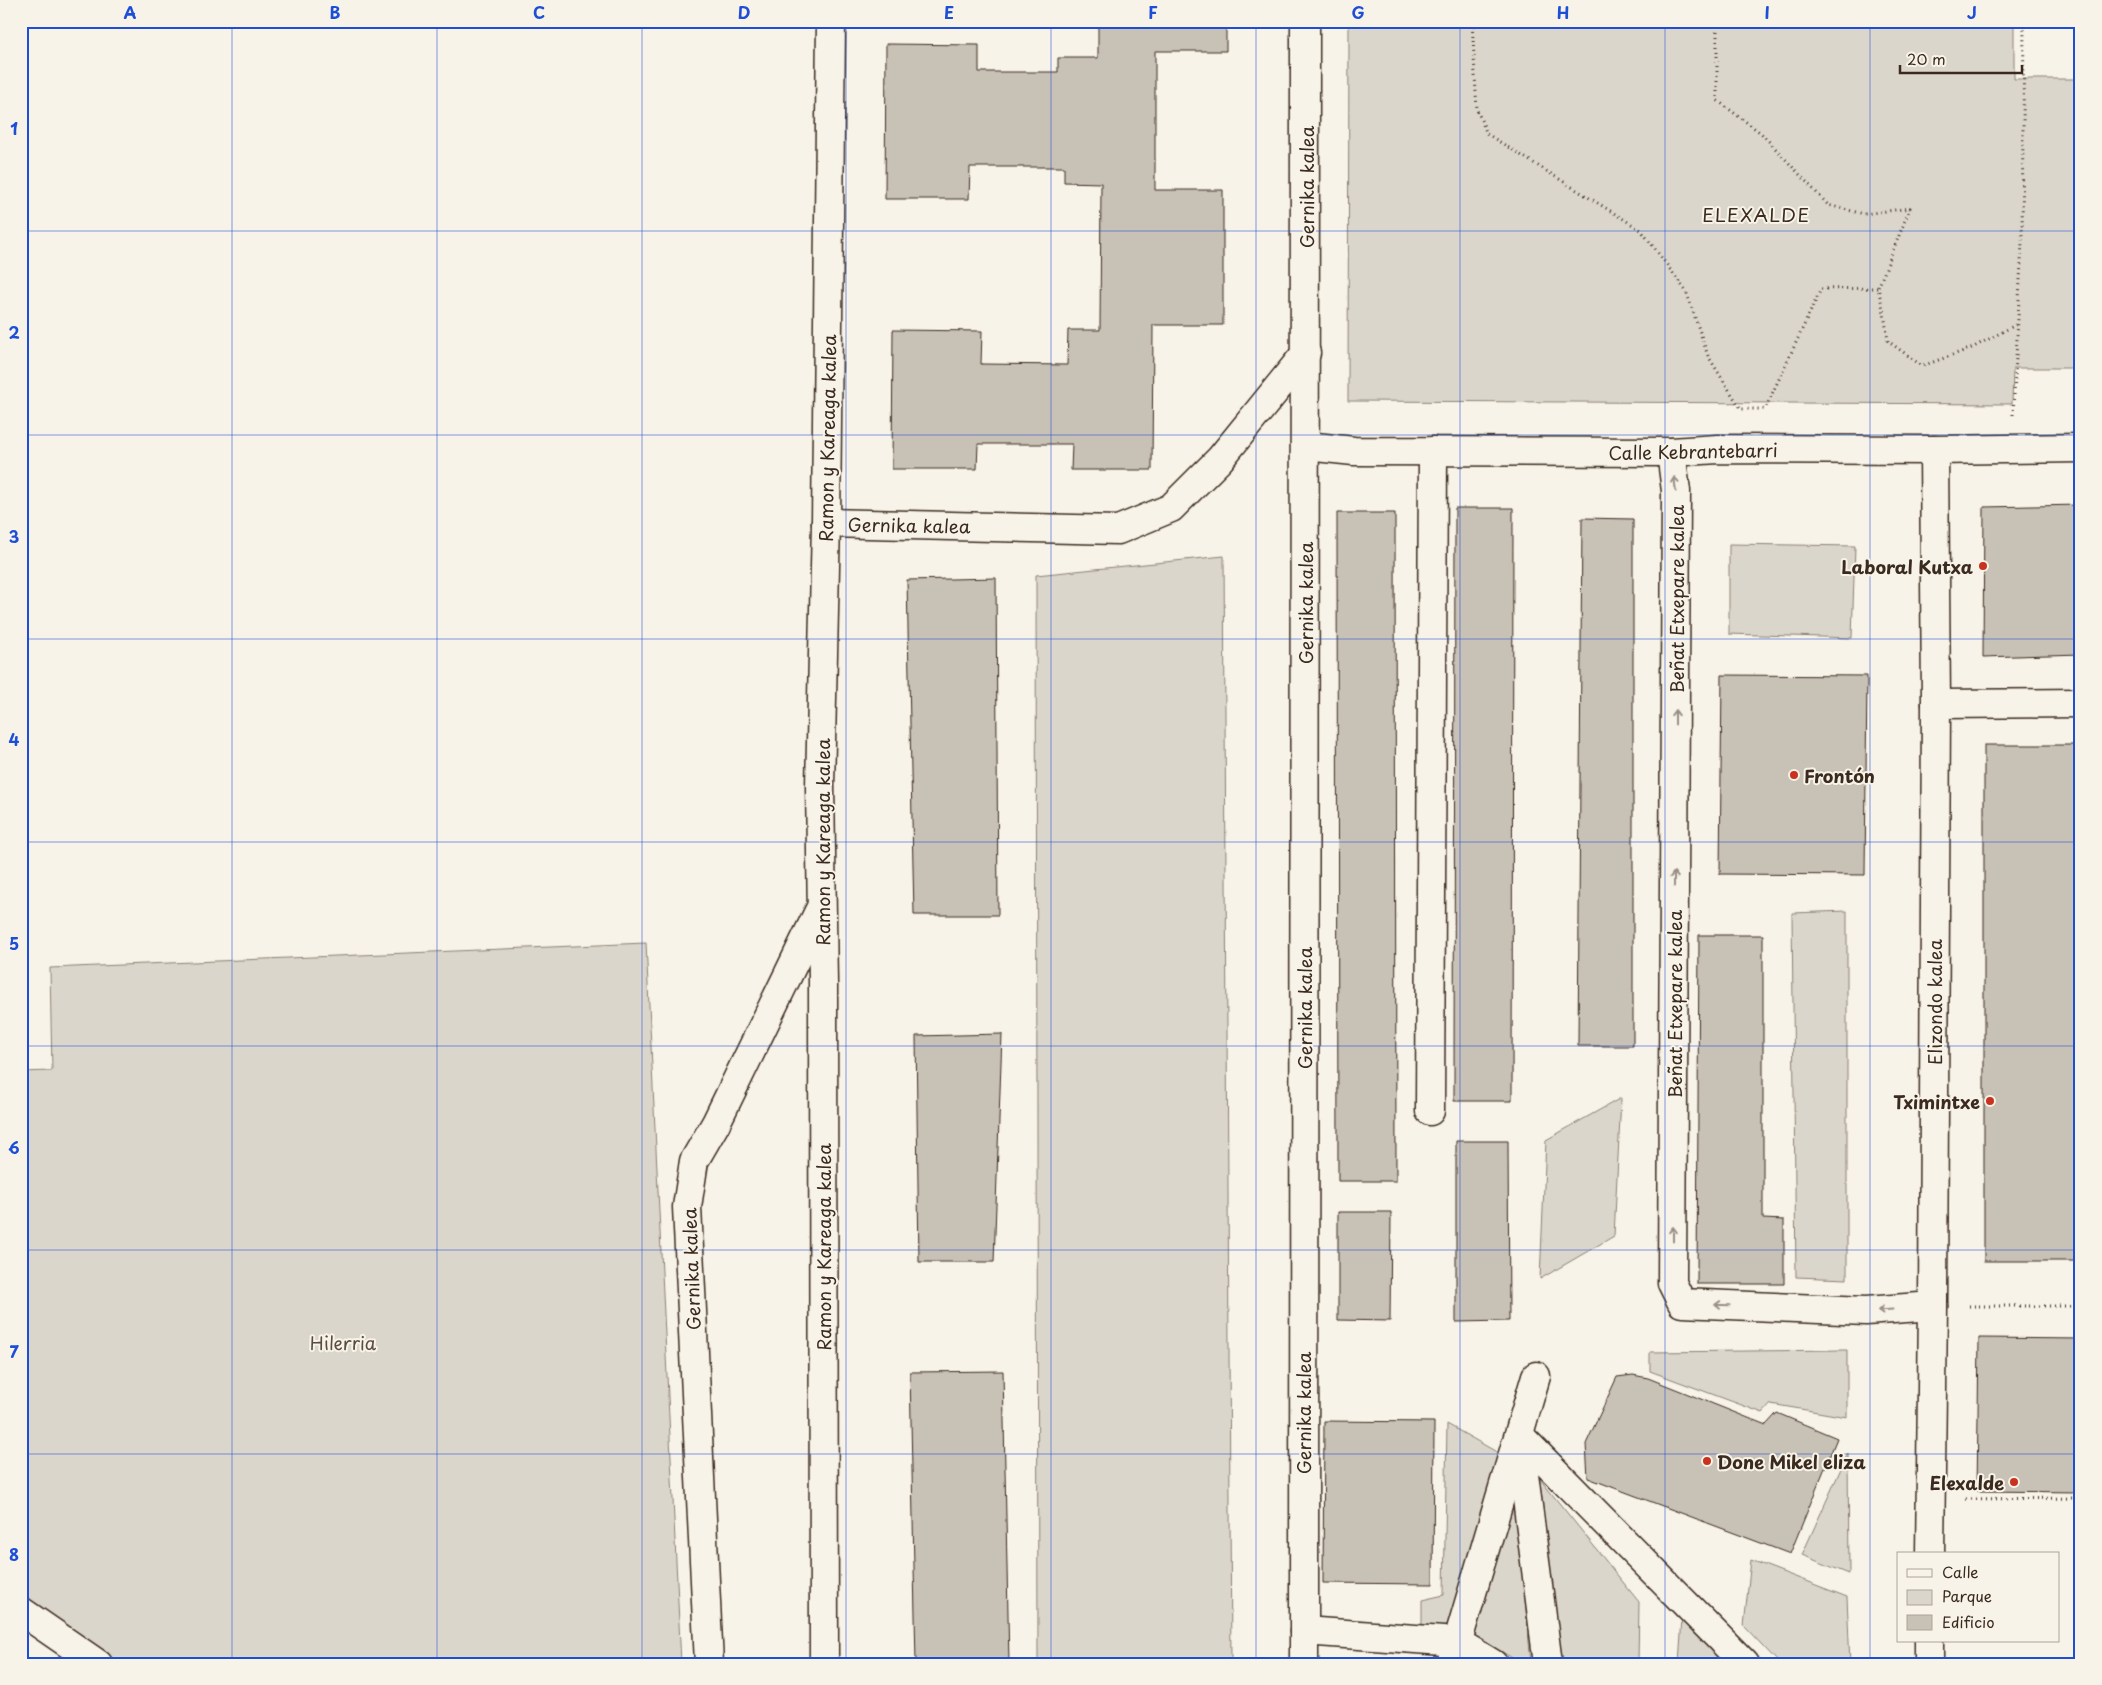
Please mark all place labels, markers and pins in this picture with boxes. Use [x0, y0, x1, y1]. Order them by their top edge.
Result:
place label: Laboral Kutxa [1841, 553, 1973, 580]
marker: Laboral Kutxa [1977, 560, 1989, 572]
place label: Frontón [1804, 762, 1875, 789]
marker: Frontón [1788, 769, 1800, 781]
place label: Tximintxe [1893, 1088, 1980, 1115]
marker: Tximintxe [1984, 1095, 1996, 1107]
place label: Done Mikel eliza [1717, 1448, 1866, 1475]
marker: Done Mikel eliza [1701, 1455, 1713, 1467]
place label: Elexalde [1930, 1469, 2004, 1496]
marker: Elexalde [2008, 1476, 2020, 1488]

